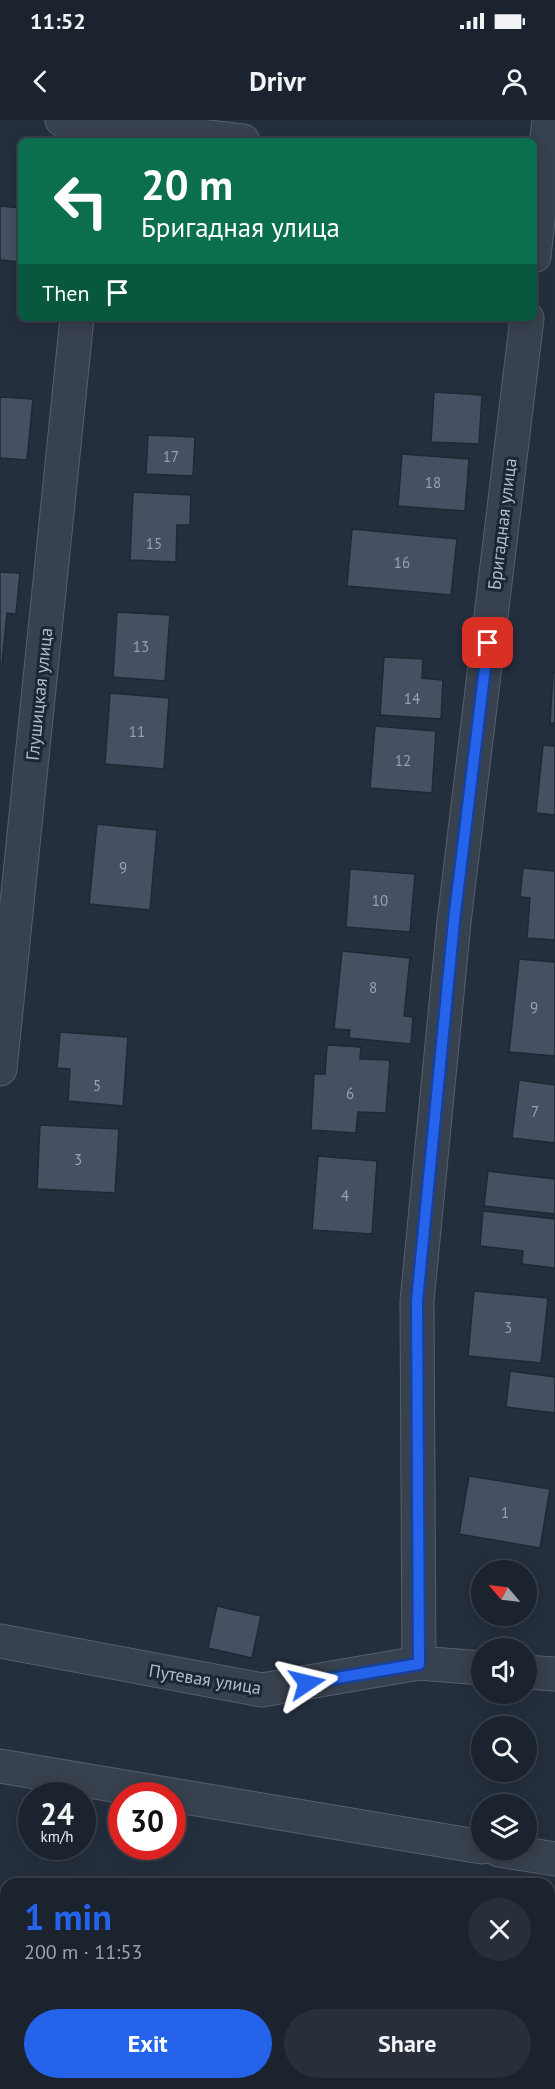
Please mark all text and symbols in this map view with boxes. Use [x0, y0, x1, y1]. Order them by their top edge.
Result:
text: 11:52 [30, 7, 86, 35]
text: Drivr [249, 64, 306, 98]
icon: back [24, 65, 57, 98]
icon: person [498, 65, 531, 98]
text: 20 m [141, 157, 233, 212]
icon: left [42, 162, 120, 240]
text: Бригадная улица [141, 210, 340, 244]
icon: arrive [101, 276, 134, 309]
text: Then [42, 279, 89, 307]
house number: 17 [163, 447, 179, 466]
street label: Бригадная улица [483, 457, 521, 591]
house number: 18 [425, 473, 441, 492]
house number: 15 [146, 534, 162, 553]
house number: 16 [394, 553, 410, 572]
pin [462, 617, 513, 668]
icon: arrive [471, 626, 504, 659]
street label: Глушицкая улица [21, 627, 57, 761]
house number: 13 [133, 637, 149, 656]
house number: 14 [404, 689, 420, 708]
house number: 11 [129, 722, 145, 741]
house number: 12 [395, 751, 411, 770]
house number: 9 [119, 858, 127, 877]
house number: 10 [372, 891, 388, 910]
house number: 8 [369, 978, 377, 997]
house number: 9 [530, 998, 538, 1017]
house number: 5 [93, 1076, 101, 1095]
house number: 6 [346, 1084, 354, 1103]
house number: 7 [531, 1102, 539, 1121]
house number: 3 [74, 1150, 82, 1169]
house number: 4 [341, 1186, 349, 1205]
house number: 3 [504, 1318, 512, 1337]
house number: 1 [501, 1503, 509, 1522]
north arrow [471, 1560, 537, 1626]
map controls [471, 1560, 537, 1860]
button: sound [471, 1638, 537, 1704]
position arrow [275, 1651, 339, 1715]
street label: Путевая улица [147, 1659, 263, 1699]
button: search [471, 1716, 537, 1782]
speed limit sign: 30 [108, 1782, 186, 1860]
text: 24 [40, 1794, 74, 1833]
button: layers [471, 1794, 537, 1860]
text: km/h [41, 1827, 73, 1846]
text: 1 min [24, 1893, 112, 1940]
button: close [468, 1898, 531, 1961]
text: 200 m · 11:53 [24, 1939, 142, 1965]
button: Exit [24, 2009, 272, 2078]
button: Share [284, 2009, 531, 2078]

